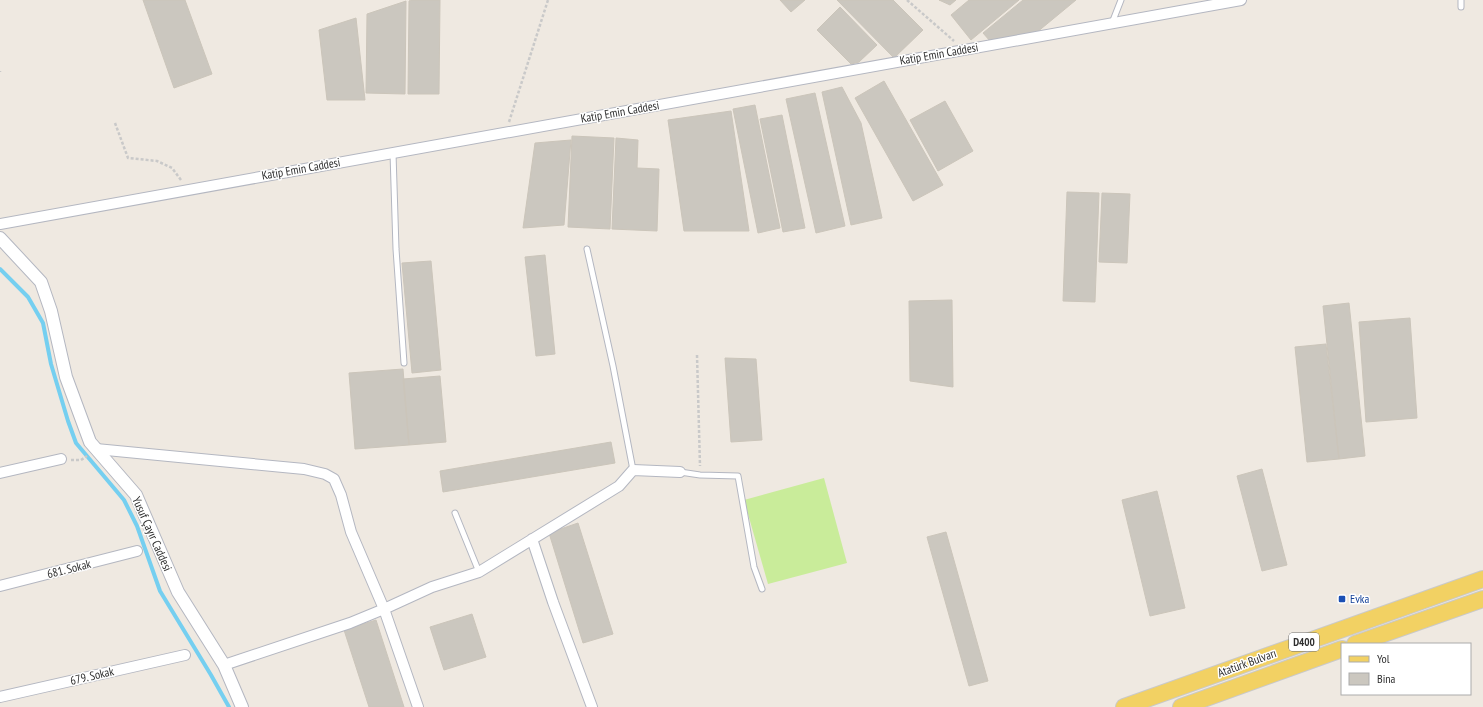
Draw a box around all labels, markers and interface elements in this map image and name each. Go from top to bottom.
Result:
street label: Katip Emin Caddesi [898,39,979,68]
street label: Katip Emin Caddesi [579,97,660,126]
street label: Katip Emin Caddesi [260,154,341,183]
street label: Yusuf Çayır Caddesi [129,494,176,573]
street label: 681. Sokak [45,556,93,581]
place label: Evka [1350,591,1369,606]
marker: Evka [1337,594,1347,604]
road number: D400 [1289,633,1319,651]
legend [1341,643,1471,695]
street label: Atatürk Bulvarı [1215,645,1278,680]
text: Yol [1377,651,1390,666]
street label: 679. Sokak [69,663,116,688]
text: Bina [1377,671,1396,686]

